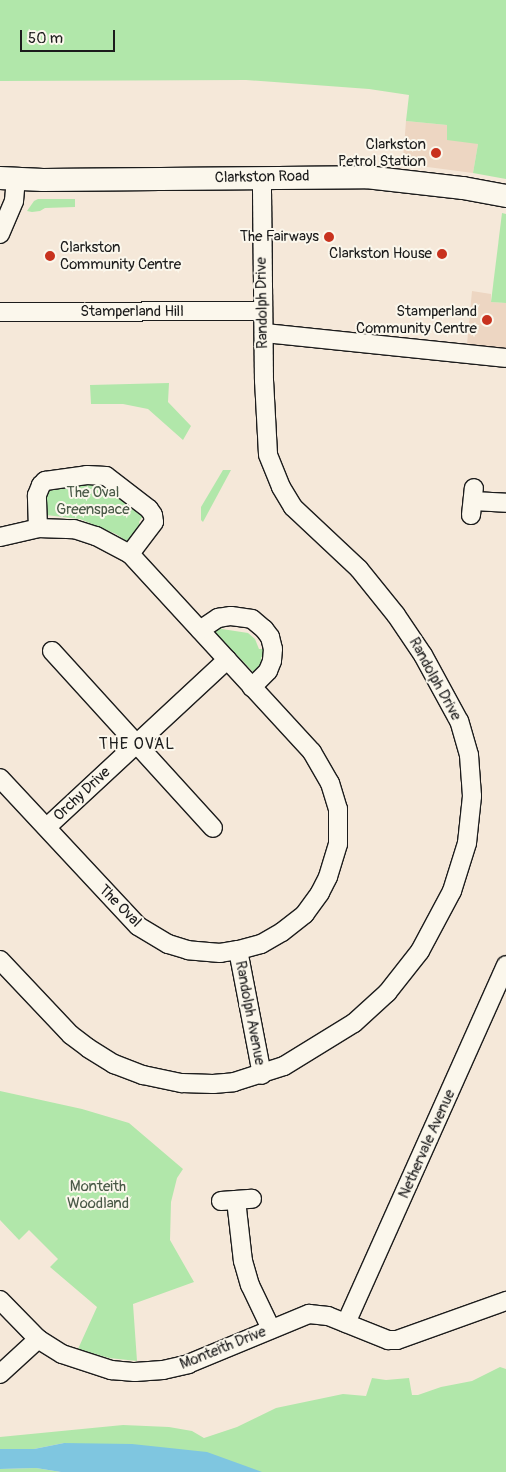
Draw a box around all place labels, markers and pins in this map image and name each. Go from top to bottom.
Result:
place label: Clarkston Petrol Station [338,135,426,170]
marker: Clarkston Petrol Station [430,147,442,159]
place label: The Fairways [240,228,319,246]
marker: The Fairways [323,231,335,243]
place label: Clarkston Community Centre [60,238,181,273]
place label: Clarkston House [329,245,432,263]
marker: Clarkston House [436,248,448,260]
marker: Clarkston Community Centre [44,250,56,262]
place label: Stamperland Community Centre [356,302,477,337]
marker: Stamperland Community Centre [481,314,493,326]

